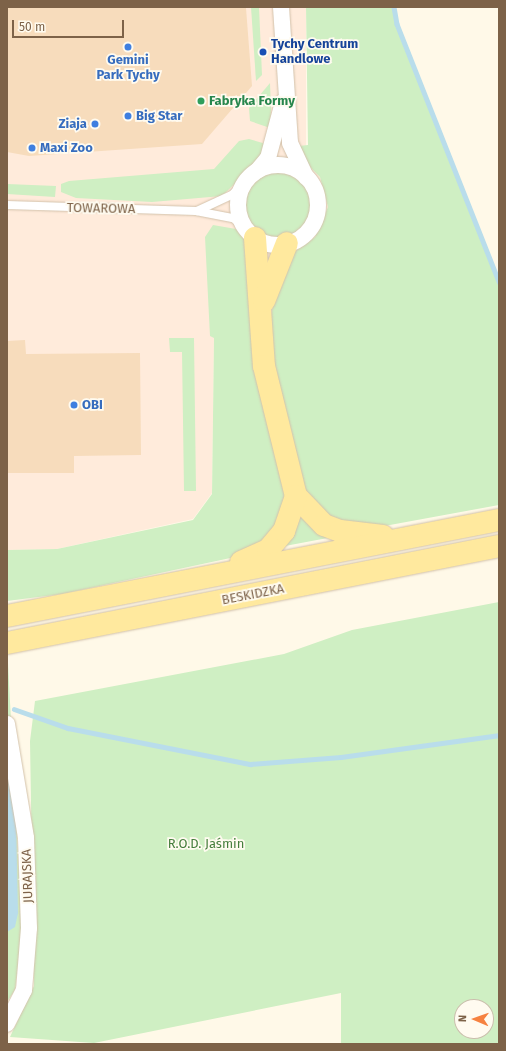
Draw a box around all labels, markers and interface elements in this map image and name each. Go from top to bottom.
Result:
scale bar [14,12,126,38]
text: 50 m [19,20,45,34]
place label: Tychy Centrum Handlowe [271,37,358,68]
marker: Gemini Park Tychy [123,42,133,52]
marker: Tychy Centrum Handlowe [258,47,268,57]
place label: Gemini Park Tychy [96,53,160,84]
place label: Fabryka Formy [209,93,295,109]
marker: Fabryka Formy [196,96,206,106]
place label: Big Star [136,108,183,124]
marker: Big Star [123,111,133,121]
place label: Ziaja [58,116,87,132]
marker: Ziaja [90,119,100,129]
place label: Maxi Zoo [40,140,93,156]
marker: Maxi Zoo [27,143,37,153]
street label: TOWAROWA [67,201,135,217]
place label: OBI [82,397,103,413]
marker: OBI [69,400,79,410]
street label: BESKIDZKA [220,581,286,609]
park label: R.O.D. Jaśmin [168,836,244,852]
street label: JURAJSKA [19,849,37,903]
north arrow [454,999,494,1039]
text: N [456,1015,469,1022]

